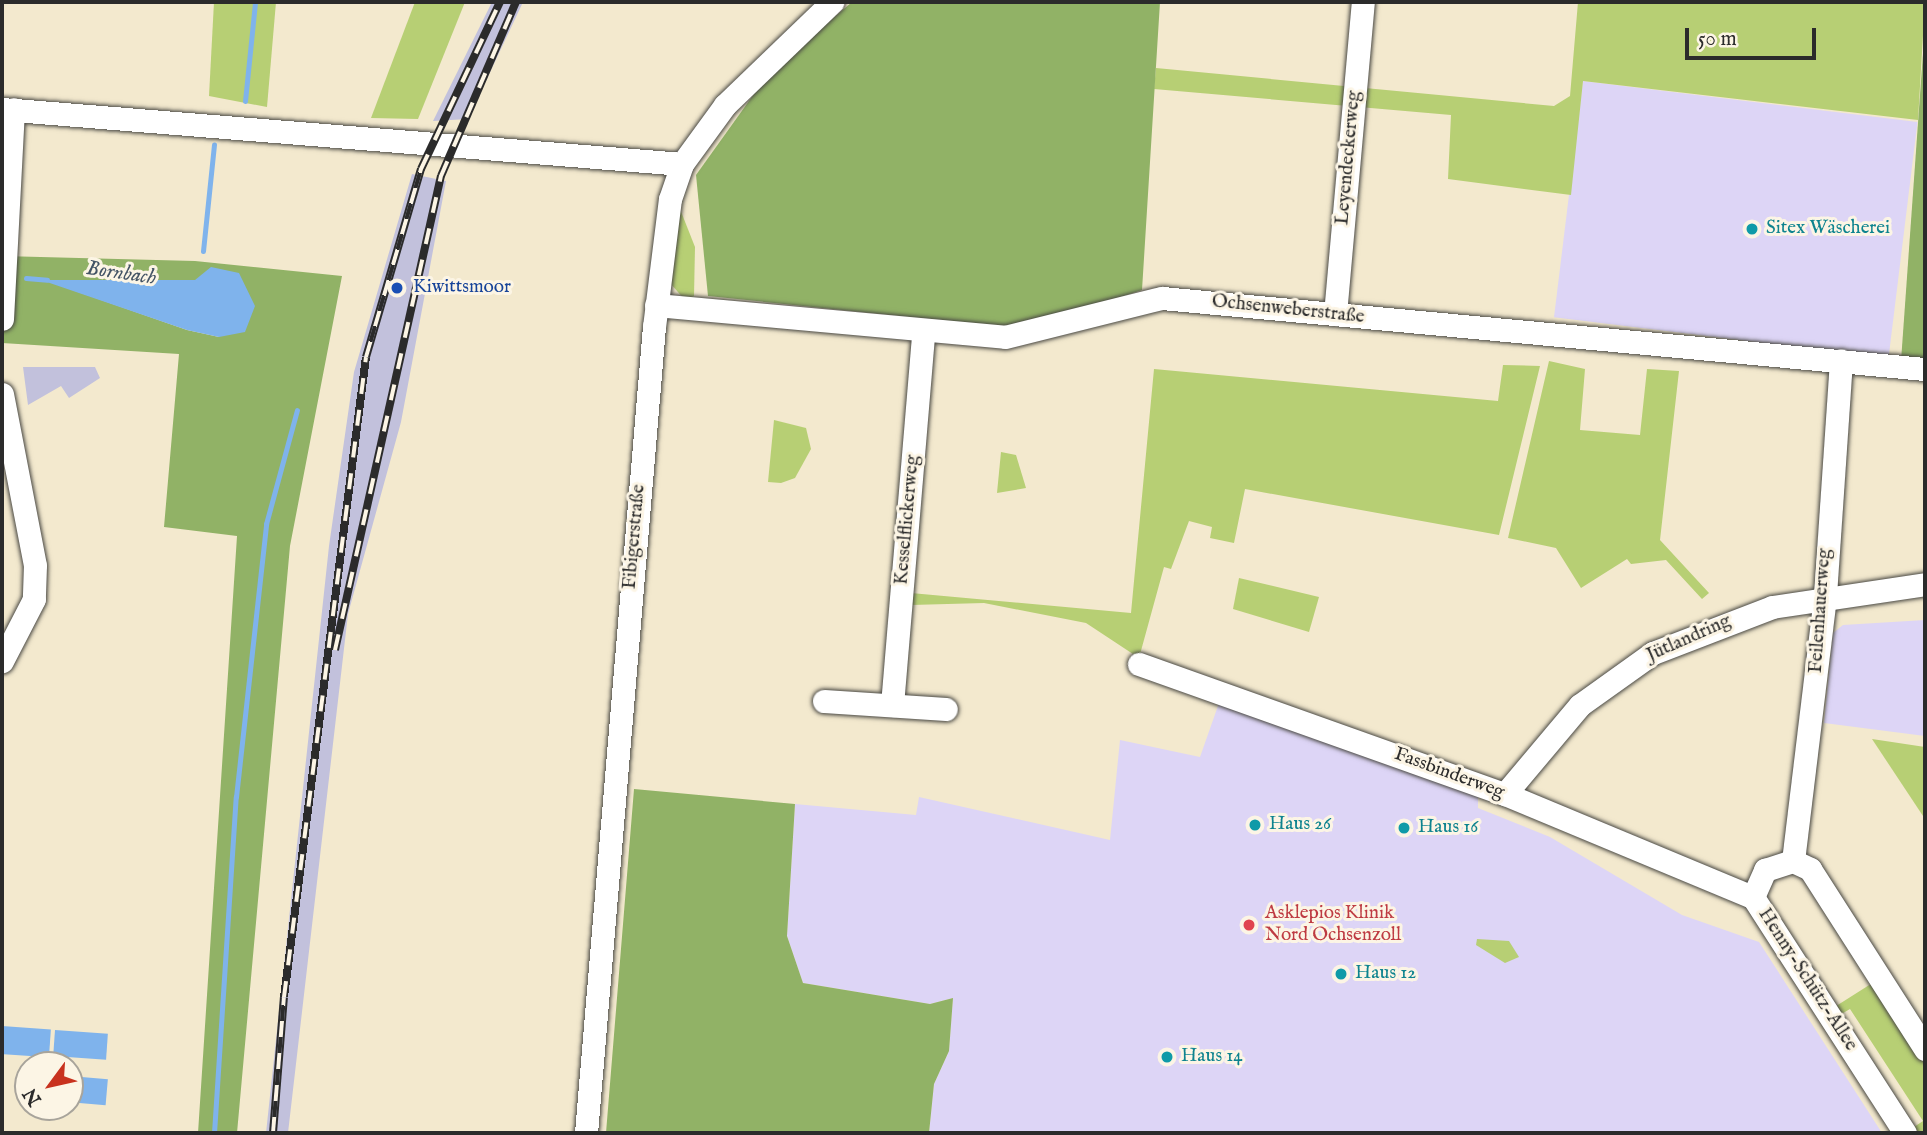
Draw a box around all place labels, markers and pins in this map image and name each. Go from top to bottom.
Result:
place label: Sitex Wäscherei [1766,218,1890,240]
marker: Sitex Wäscherei [1744,221,1760,237]
place label: Kiwittsmoor [413,277,511,299]
marker: Kiwittsmoor [387,278,407,298]
place label: Haus 26 [1269,814,1331,836]
marker: Haus 26 [1247,817,1263,833]
place label: Haus 16 [1418,817,1478,839]
marker: Haus 16 [1396,820,1412,836]
place label: Asklepios Klinik Nord Ochsenzoll [1265,903,1401,947]
marker: Asklepios Klinik Nord Ochsenzoll [1239,915,1259,935]
place label: Haus 12 [1355,963,1416,985]
marker: Haus 12 [1333,966,1349,982]
place label: Haus 14 [1181,1046,1243,1068]
marker: Haus 14 [1159,1049,1175,1065]

